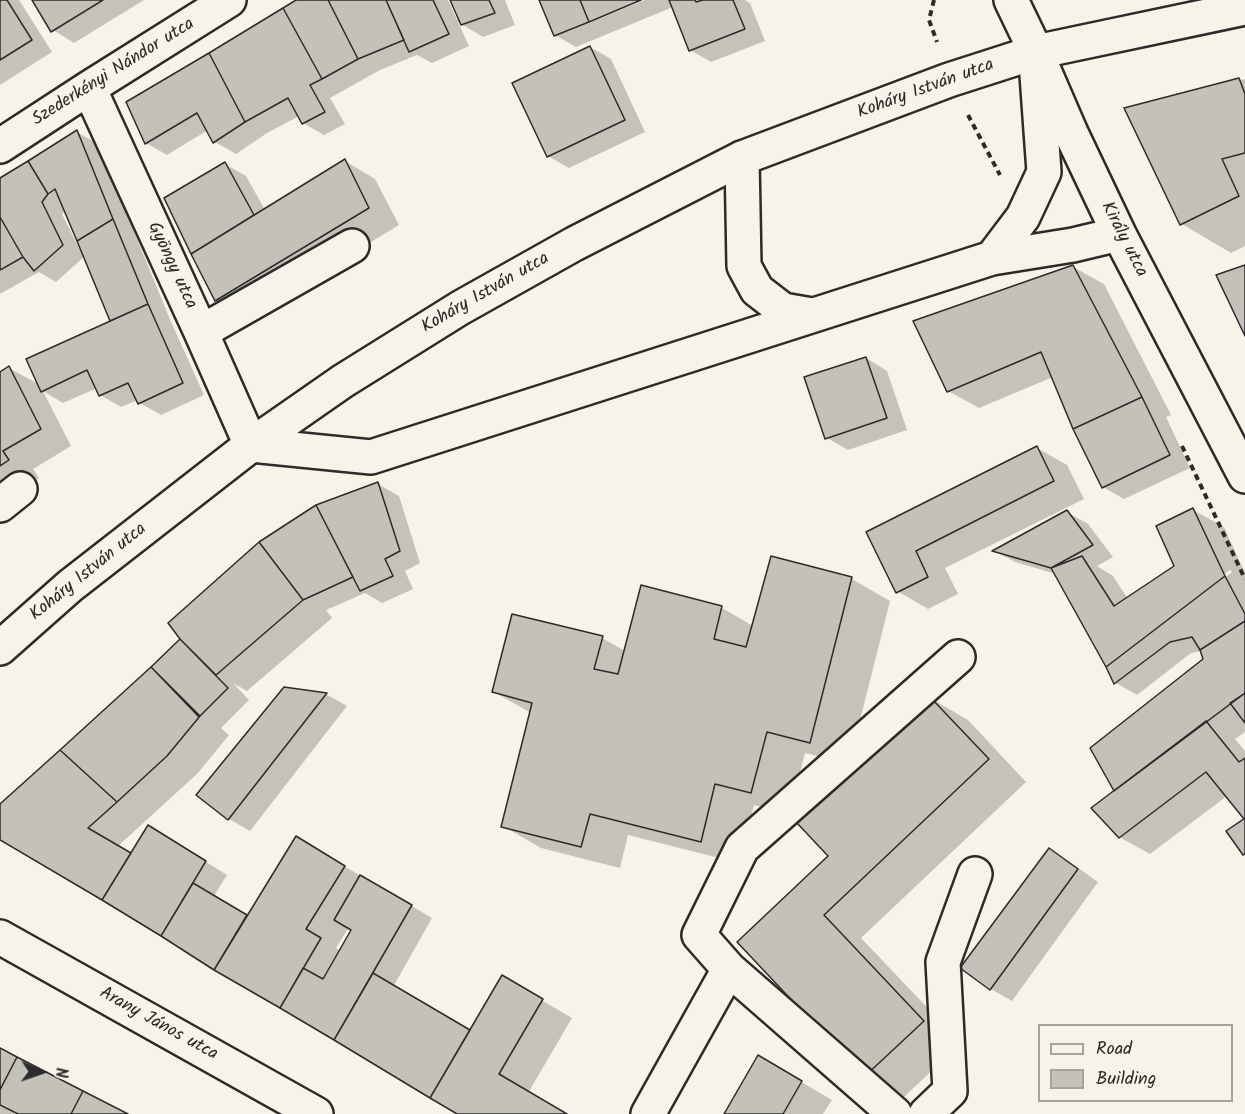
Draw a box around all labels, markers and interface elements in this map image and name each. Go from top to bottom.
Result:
street label: Szederkényi Nándor utca [29,14,199,132]
street label: Koháry István utca [855,55,997,125]
street label: Király utca [1095,199,1151,281]
street label: Gyöngy utca [141,219,201,313]
street label: Koháry István utca [418,249,554,339]
street label: Koháry István utca [26,519,152,627]
street label: Arany János utca [95,984,221,1066]
legend [1038,1024,1233,1102]
text: Road [1096,1035,1132,1064]
north arrow [12,1042,72,1102]
text: Building [1096,1065,1156,1094]
text: N [48,1067,73,1078]

